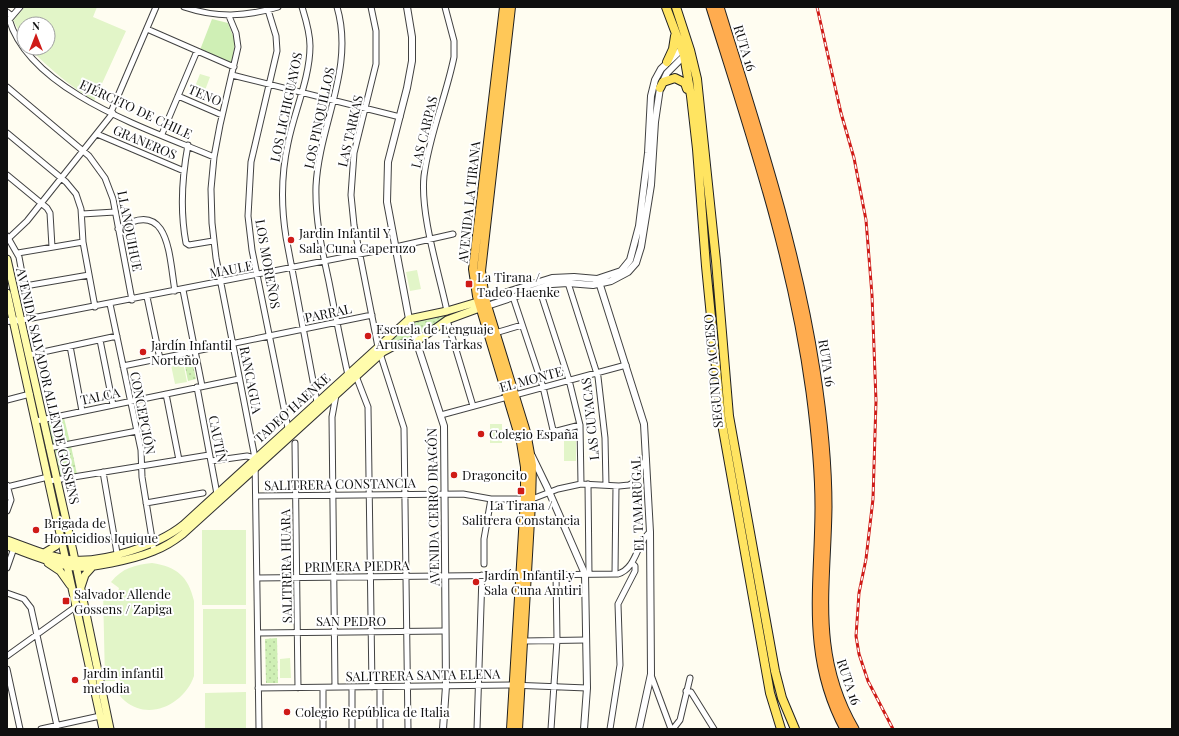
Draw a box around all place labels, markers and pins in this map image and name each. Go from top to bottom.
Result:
place label: Jardin Infantil Y Sala Cuna Caperuzo [298,224,416,256]
marker: Jardin Infantil Y Sala Cuna Caperuzo [286,235,296,245]
place label: La Tirana / Tadeo Haenke [477,268,560,300]
marker: La Tirana / Tadeo Haenke [464,279,474,289]
place label: Escuela de Lenguaje Arusiña las Tarkas [375,320,494,352]
marker: Escuela de Lenguaje Arusiña las Tarkas [363,331,373,341]
place label: Jardín Infantil Norteño [150,336,232,368]
marker: Jardín Infantil Norteño [138,347,148,357]
place label: Colegio España [489,425,579,442]
marker: Colegio España [476,429,486,439]
place label: Dragoncito [462,466,527,483]
marker: Dragoncito [449,470,459,480]
marker: La Tirana / Salitrera Constancia [516,486,526,496]
place label: La Tirana / Salitrera Constancia [462,496,581,528]
place label: Brigada de Homicidios Iquique [44,514,158,546]
marker: Brigada de Homicidios Iquique [31,525,41,535]
place label: Jardín Infantil y Sala Cuna Amtiri [483,566,582,598]
marker: Jardín Infantil y Sala Cuna Amtiri [471,577,481,587]
place label: Salvador Allende Gossens / Zapiga [74,585,173,617]
marker: Salvador Allende Gossens / Zapiga [61,596,71,606]
place label: Jardin infantil melodia [82,664,164,696]
marker: Jardin infantil melodia [70,675,80,685]
place label: Colegio República de Italia [295,703,450,720]
marker: Colegio República de Italia [282,707,292,717]

